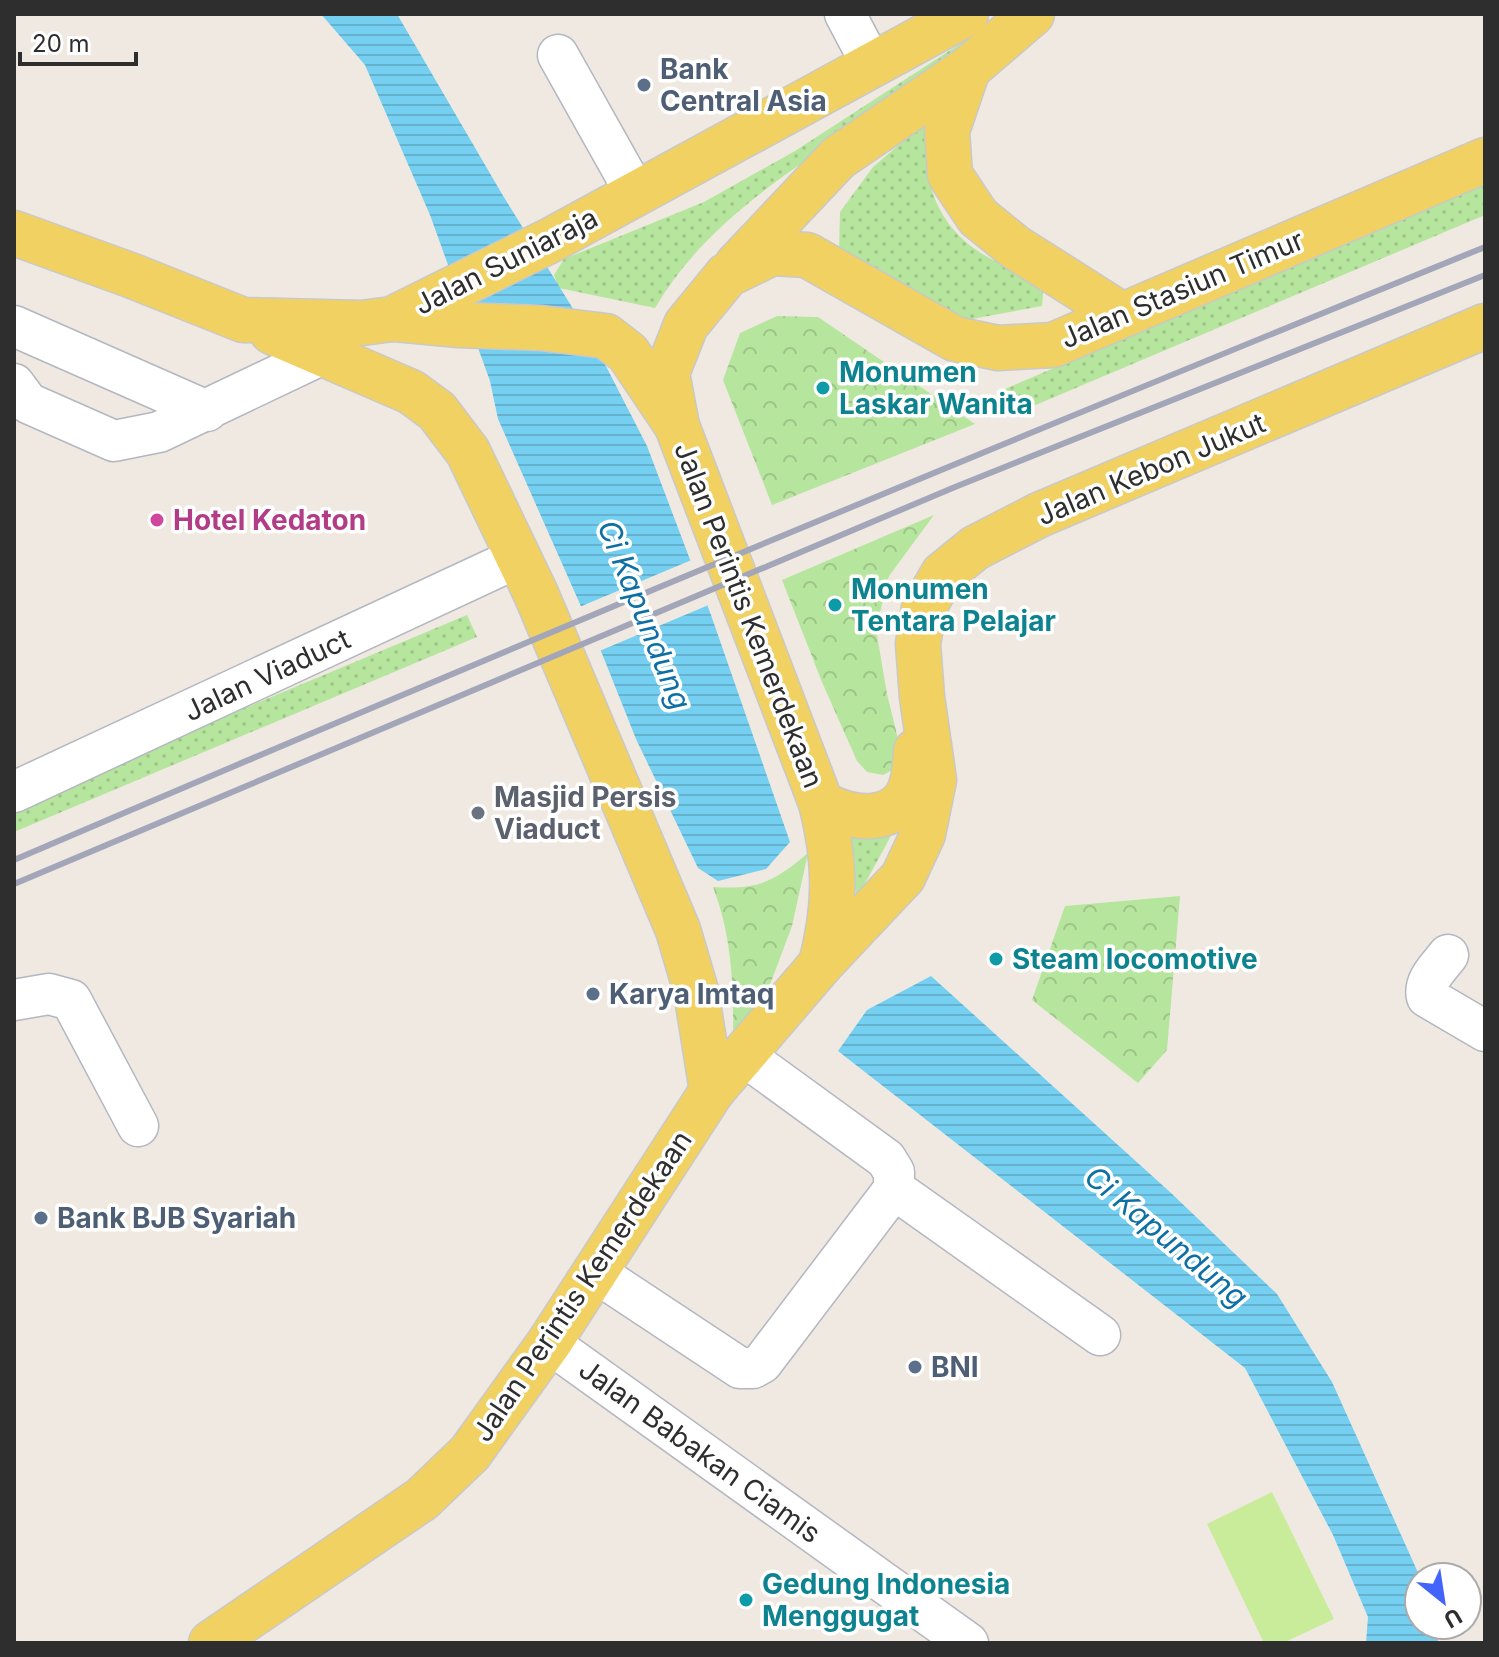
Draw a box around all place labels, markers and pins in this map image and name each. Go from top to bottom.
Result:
place label: Bank Central Asia [660,52,827,118]
marker: Bank Central Asia [635,76,653,94]
place label: Monumen Laskar Wanita [839,355,1033,421]
marker: Monumen Laskar Wanita [814,379,832,397]
place label: Hotel Kedaton [173,503,366,537]
marker: Hotel Kedaton [148,511,166,529]
place label: Monumen Tentara Pelajar [851,572,1056,638]
marker: Monumen Tentara Pelajar [826,596,844,614]
place label: Masjid Persis Viaduct [494,780,676,846]
marker: Masjid Persis Viaduct [469,804,487,822]
place label: Steam locomotive [1012,942,1258,976]
marker: Steam locomotive [987,950,1005,968]
place label: Karya Imtaq [609,977,774,1011]
marker: Karya Imtaq [584,985,602,1003]
place label: Bank BJB Syariah [57,1201,296,1235]
marker: Bank BJB Syariah [32,1209,50,1227]
place label: BNI [931,1350,979,1384]
marker: BNI [906,1358,924,1376]
place label: Gedung Indonesia Menggugat [762,1567,1010,1633]
marker: Gedung Indonesia Menggugat [737,1591,755,1609]

